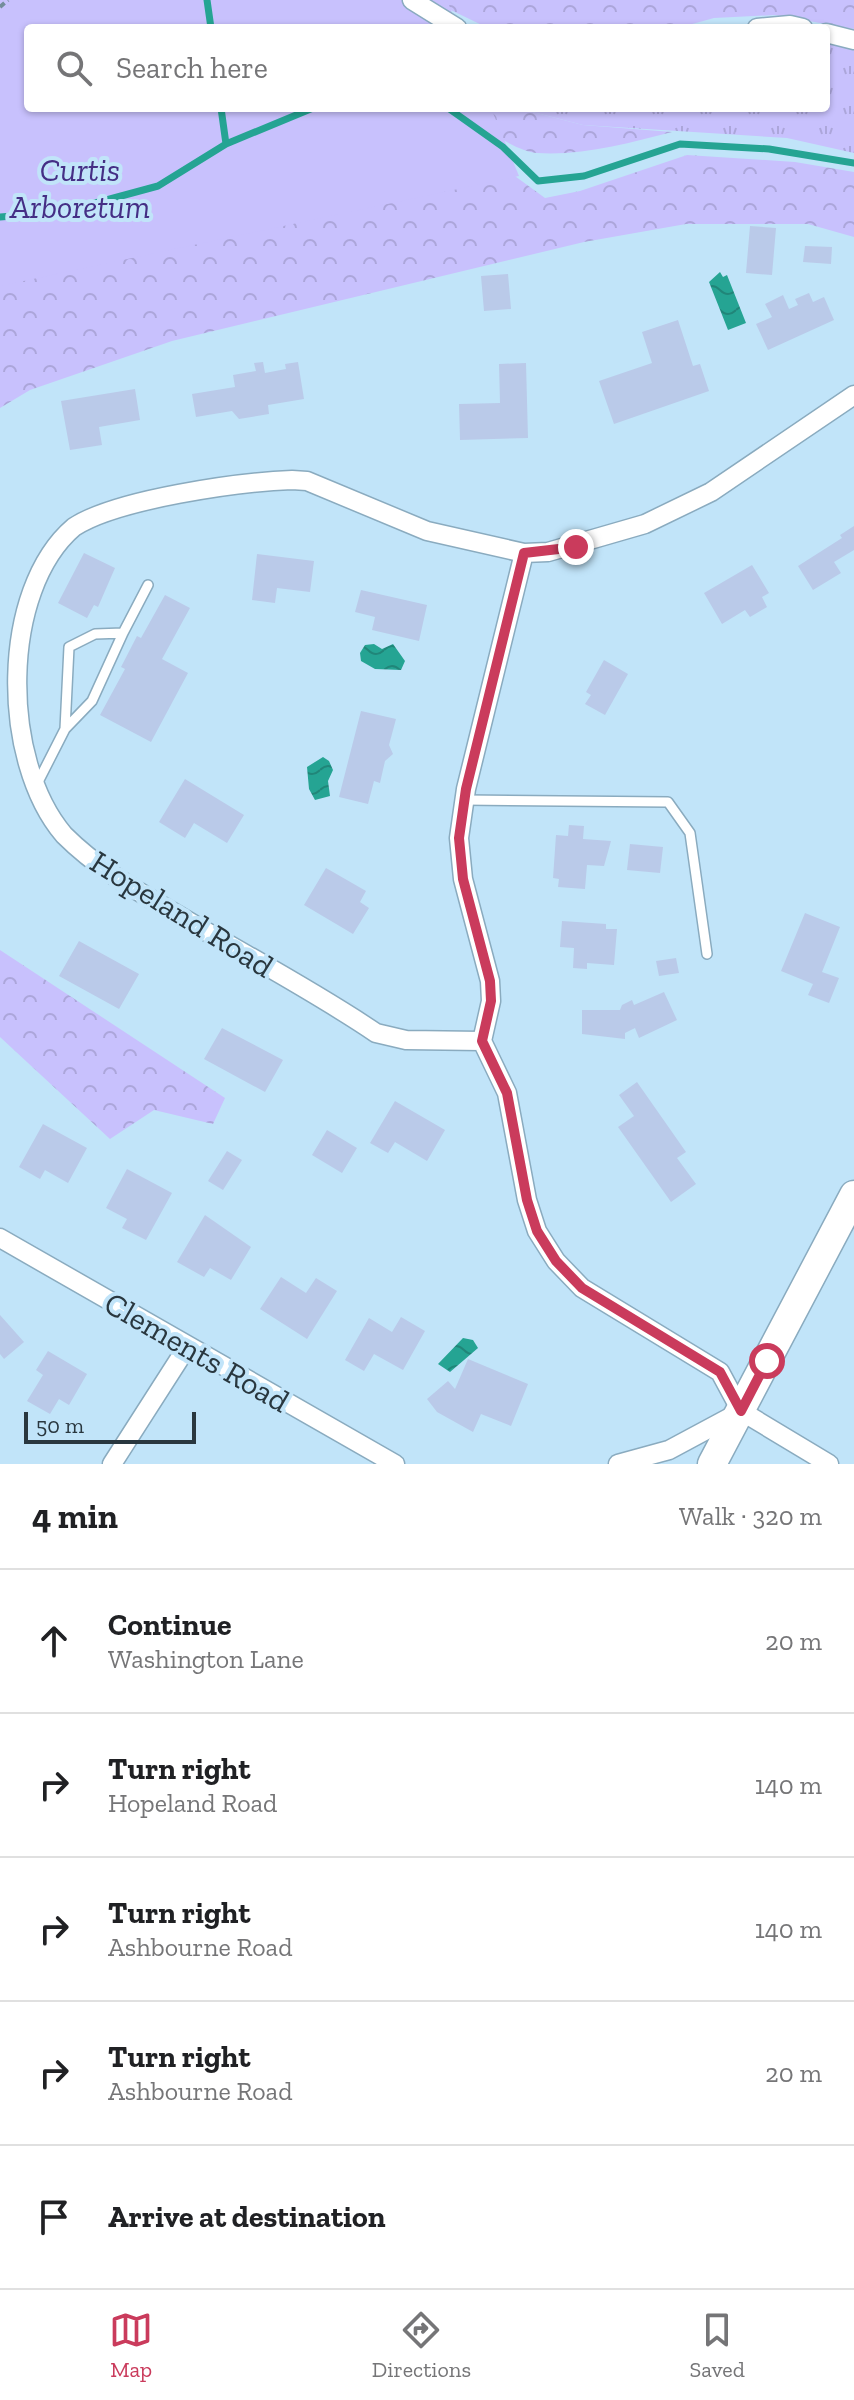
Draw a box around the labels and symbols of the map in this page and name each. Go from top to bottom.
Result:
park label: Curtis Arboretum [9,151,150,226]
route end [558,529,594,565]
street label: Hopeland Road [84,843,281,986]
street label: Clements Road [98,1284,297,1420]
route start [749,1343,785,1379]
scale bar [24,1408,196,1444]

